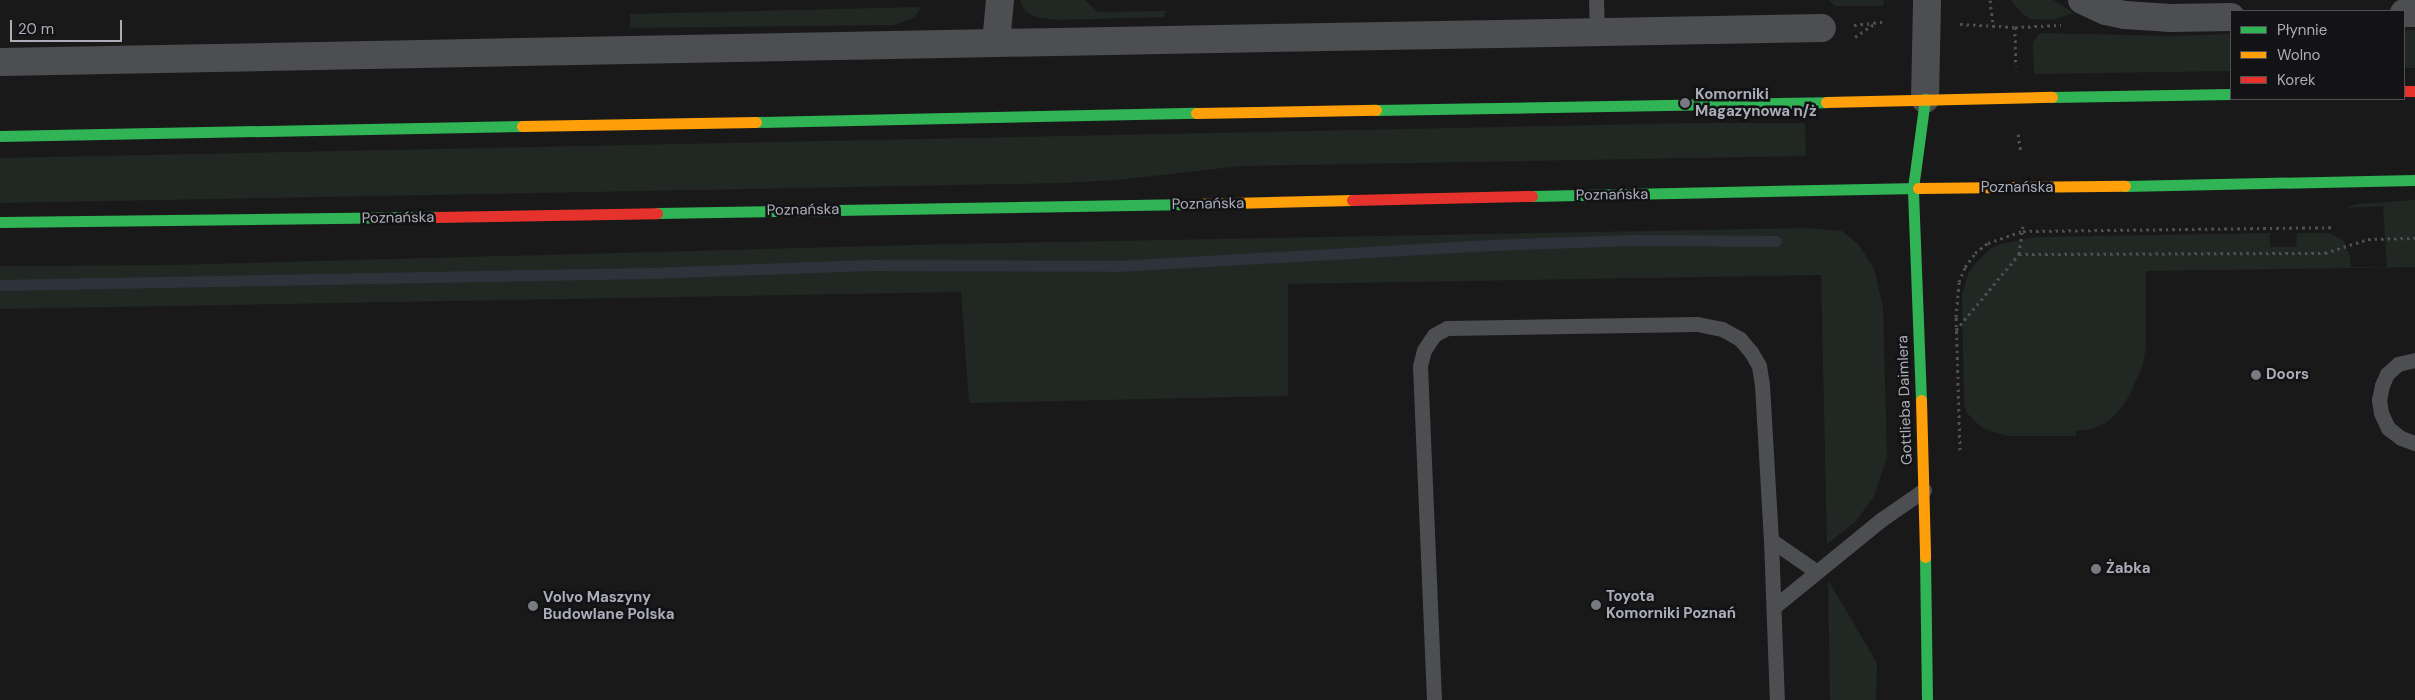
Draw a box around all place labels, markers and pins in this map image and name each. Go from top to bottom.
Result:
place label: Komorniki Magazynowa n/ż [1695,85,1817,120]
marker: Komorniki Magazynowa n/ż [1679,97,1691,109]
place label: Doors [2266,366,2309,384]
marker: Doors [2250,369,2262,381]
place label: Żabka [2106,560,2150,578]
marker: Żabka [2090,563,2102,575]
place label: Toyota Komorniki Poznań [1606,587,1736,622]
place label: Volvo Maszyny Budowlane Polska [543,588,675,623]
marker: Toyota Komorniki Poznań [1590,599,1602,611]
marker: Volvo Maszyny Budowlane Polska [527,600,539,612]

